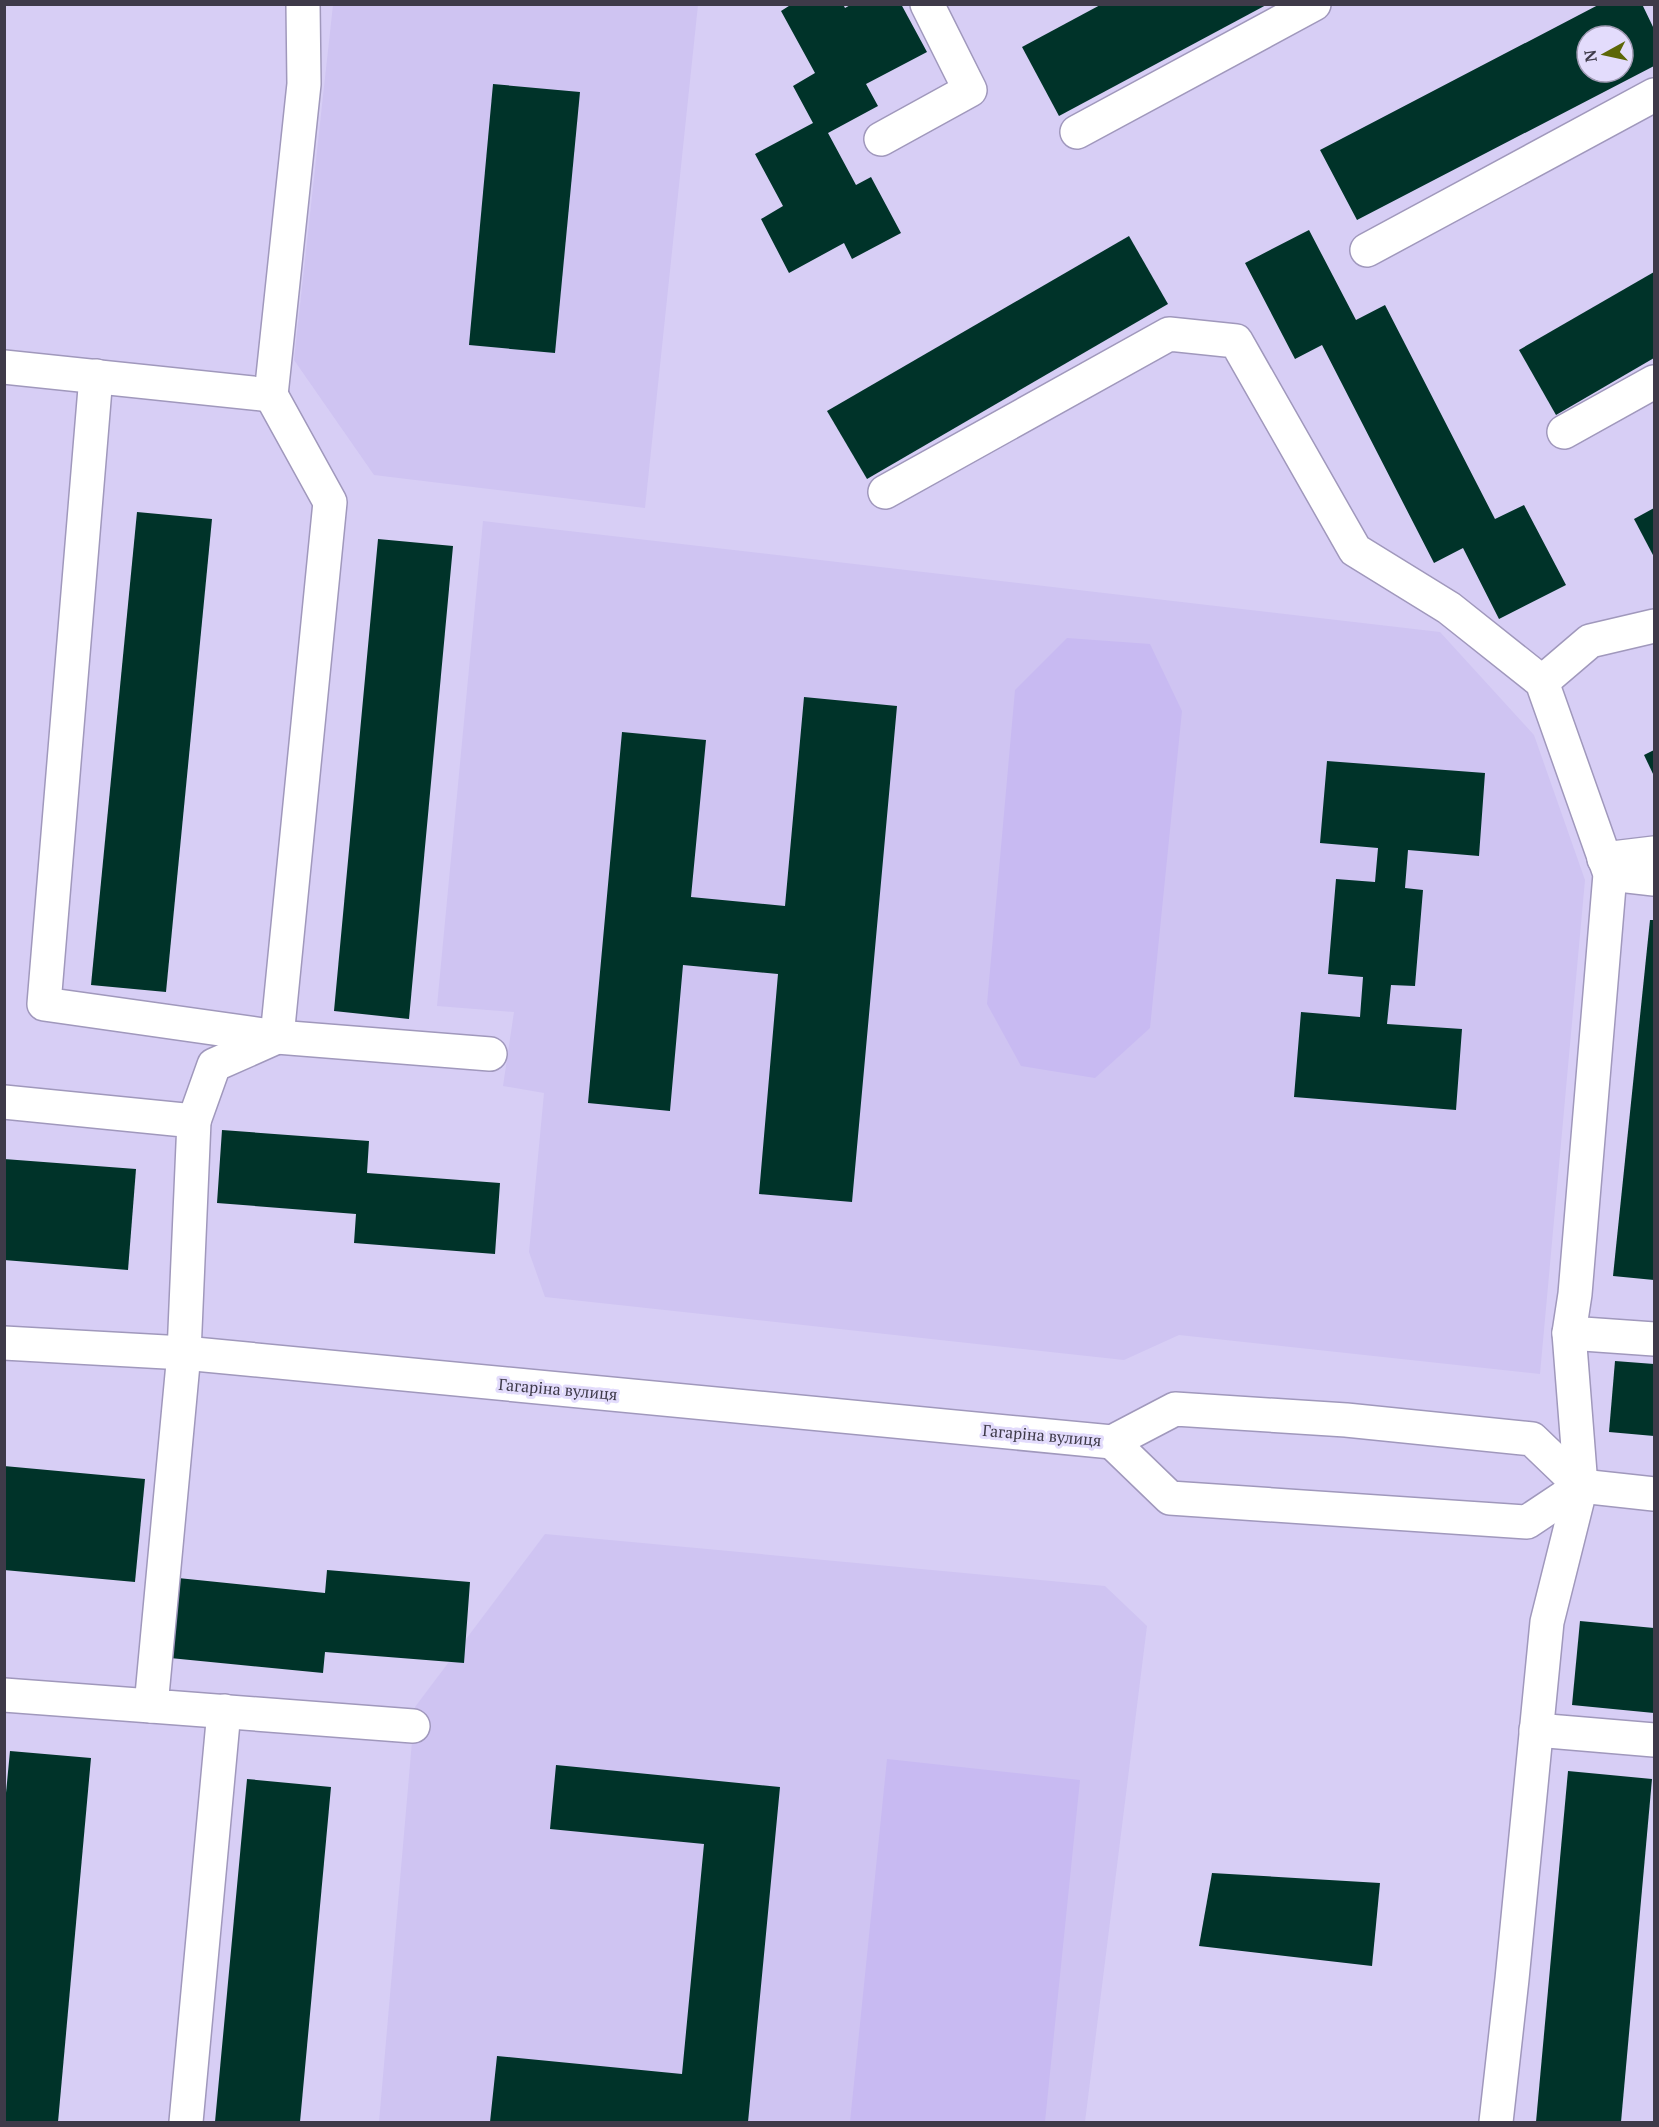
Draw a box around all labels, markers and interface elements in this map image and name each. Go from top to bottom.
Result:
north arrow [1575,24,1635,84]
text: N [1578,49,1602,64]
street label: Гагаріна вулиця [498,1373,618,1405]
street label: Гагаріна вулиця [982,1419,1102,1451]

